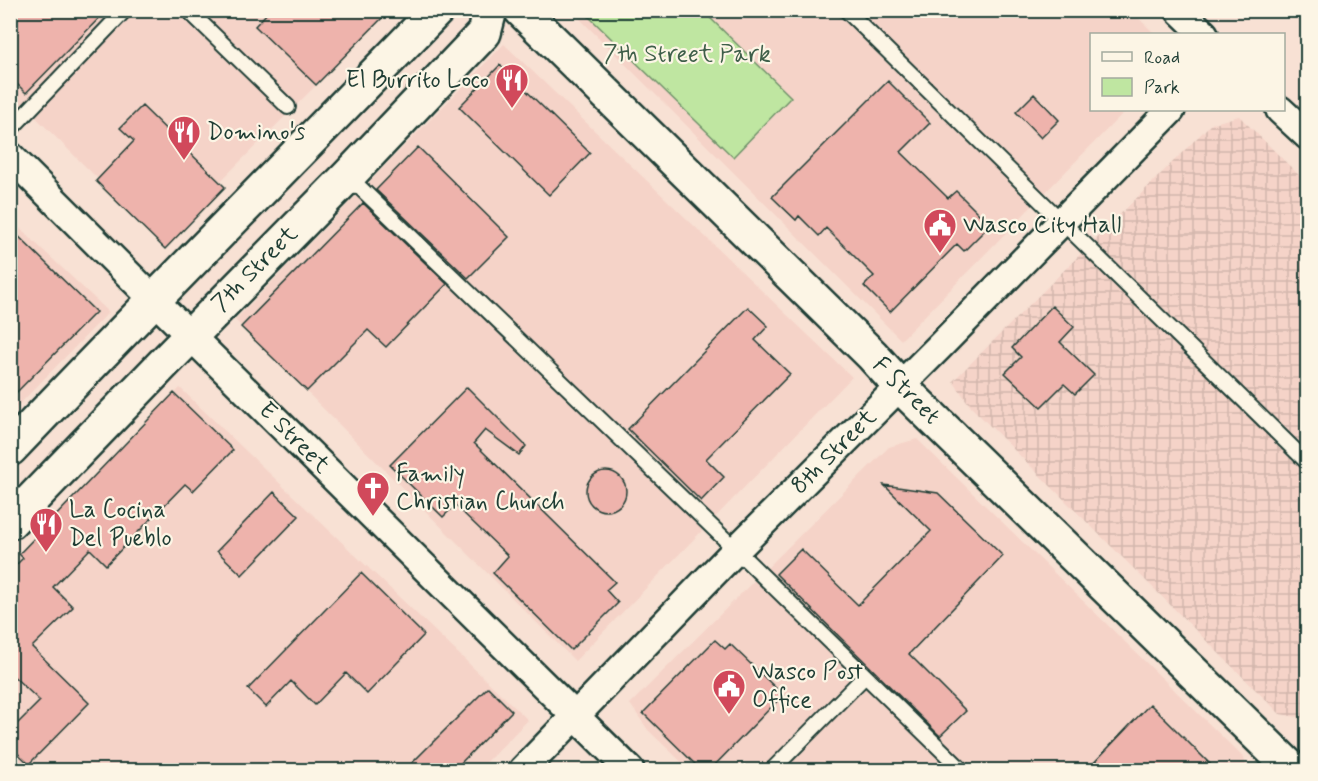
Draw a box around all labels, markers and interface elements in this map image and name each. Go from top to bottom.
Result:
legend [1090,33,1285,111]
park label: 7th Street Park [603,39,771,70]
text: Road [1144,46,1180,70]
restaurant icon: El Burrito Loco [494,62,530,109]
place label: El Burrito Loco [346,65,489,96]
text: Park [1144,76,1180,100]
restaurant icon: Domino's [166,114,202,161]
place label: Domino's [207,117,306,148]
public building icon: Wasco City Hall [922,207,958,254]
place label: Wasco City Hall [963,210,1121,241]
street label: 7th Street [205,219,305,319]
street label: F Street [865,350,947,432]
street label: E Street [251,395,337,481]
street label: 8th Street [785,403,883,501]
place label: Family Christian Church [396,459,565,518]
church icon: Family Christian Church [355,470,391,517]
place label: La Cocina Del Pueblo [69,495,172,554]
restaurant icon: La Cocina Del Pueblo [28,506,64,553]
place label: Wasco Post Office [752,657,863,716]
public building icon: Wasco Post Office [711,668,747,715]

